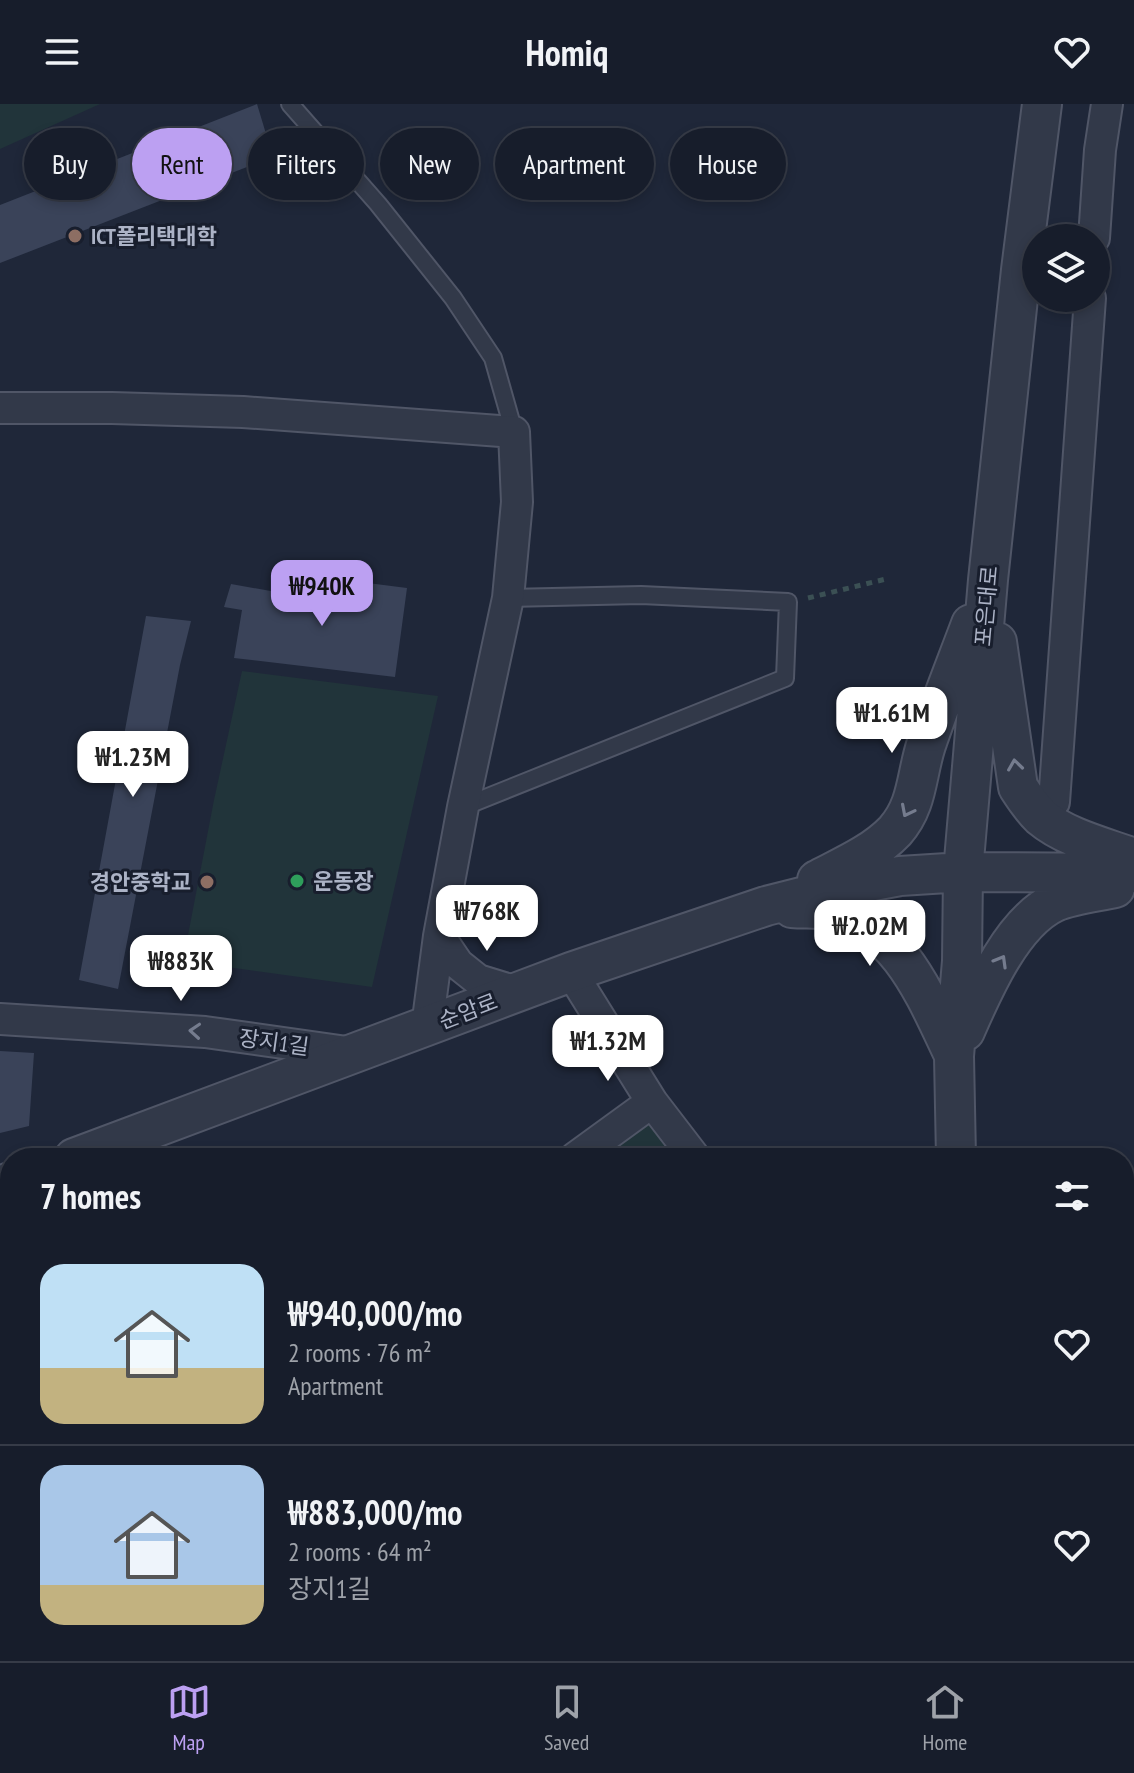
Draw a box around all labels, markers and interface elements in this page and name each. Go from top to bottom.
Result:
text: Homiq [525,29,609,76]
icon: menu [40,30,84,74]
icon: heart [1050,30,1094,74]
chip: Buy [24,128,116,200]
chip: Rent [132,128,232,200]
chip: Filters [248,128,364,200]
chip: New [380,128,479,200]
chip: Apartment [495,128,654,200]
chip: House [670,128,786,200]
place label: ICT폴리택대학 [91,222,217,250]
map controls [1022,224,1110,312]
button: layers [1022,224,1110,312]
marker: ICT폴리택대학 [66,227,84,245]
pin: ₩940K [266,560,378,628]
street label: 포은대로 [969,564,1003,648]
text: ₩940K [289,569,355,602]
pin: ₩1.61M [827,687,957,755]
text: ₩1.61M [854,696,930,729]
pin: ₩1.23M [68,731,198,799]
text: ₩1.23M [95,740,171,773]
one-way arrow [1007,758,1024,772]
one-way arrow [901,803,916,818]
place label: 운동장 [313,867,374,895]
place label: 경안중학교 [90,868,191,896]
marker: 운동장 [288,872,306,890]
marker: 경안중학교 [198,873,216,891]
pin: ₩768K [431,885,543,953]
text: ₩768K [454,894,520,927]
pin: ₩2.02M [805,900,935,968]
text: ₩2.02M [832,909,908,942]
pin: ₩883K [125,935,237,1003]
text: ₩883K [148,944,214,977]
one-way arrow [991,955,1007,970]
street label: 순암로 [435,987,501,1035]
pin: ₩1.32M [543,1015,673,1083]
one-way arrow [188,1023,201,1040]
street label: 장지1길 [237,1023,311,1061]
text: ₩1.32M [570,1024,646,1057]
text: 7 homes [40,1174,141,1218]
icon: filters [1050,1174,1094,1218]
text: ₩940,000/mo [288,1291,462,1335]
icon: home [104,1296,200,1392]
icon: heart [1050,1322,1094,1366]
text: 2 rooms · 76 m² [288,1336,432,1369]
text: Apartment [288,1369,383,1402]
text: ₩883,000/mo [288,1490,462,1534]
icon: home [104,1497,200,1593]
icon: heart [1050,1523,1094,1567]
text: 2 rooms · 64 m² [288,1535,432,1568]
text: 장지1길 [288,1572,371,1605]
tab: Map [167,1680,211,1756]
tab: Saved [544,1680,589,1756]
tab: Home [923,1680,967,1756]

